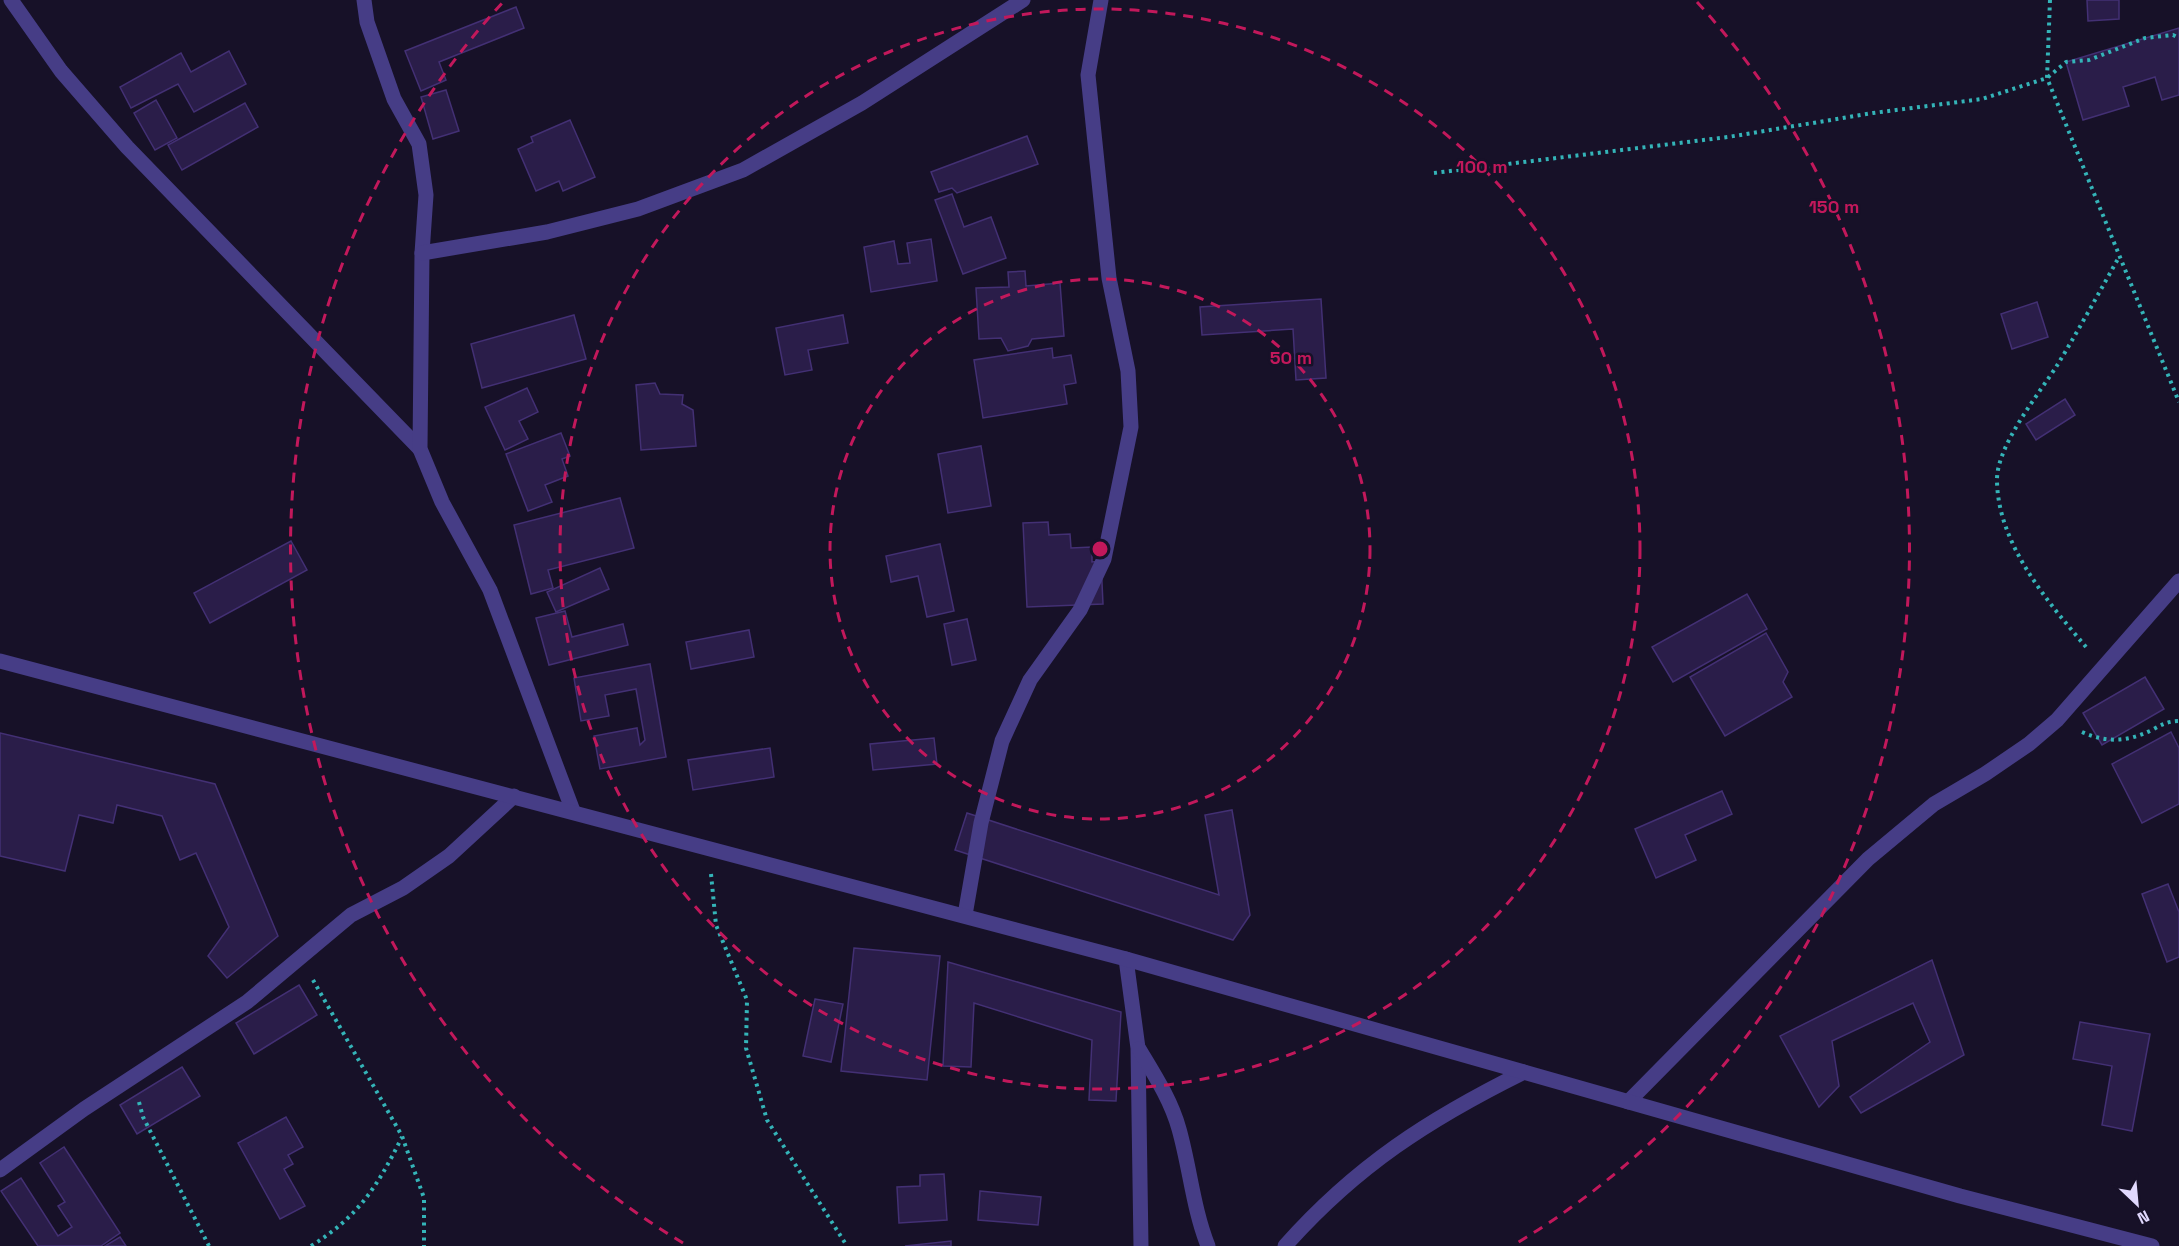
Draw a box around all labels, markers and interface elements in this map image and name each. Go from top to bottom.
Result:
text: 100 m [1456,155,1508,178]
text: 150 m [1809,195,1859,218]
text: 50 m [1270,346,1312,369]
centre of rings [1090,539,1110,559]
north arrow [2107,1174,2167,1234]
text: N [2134,1205,2153,1229]

